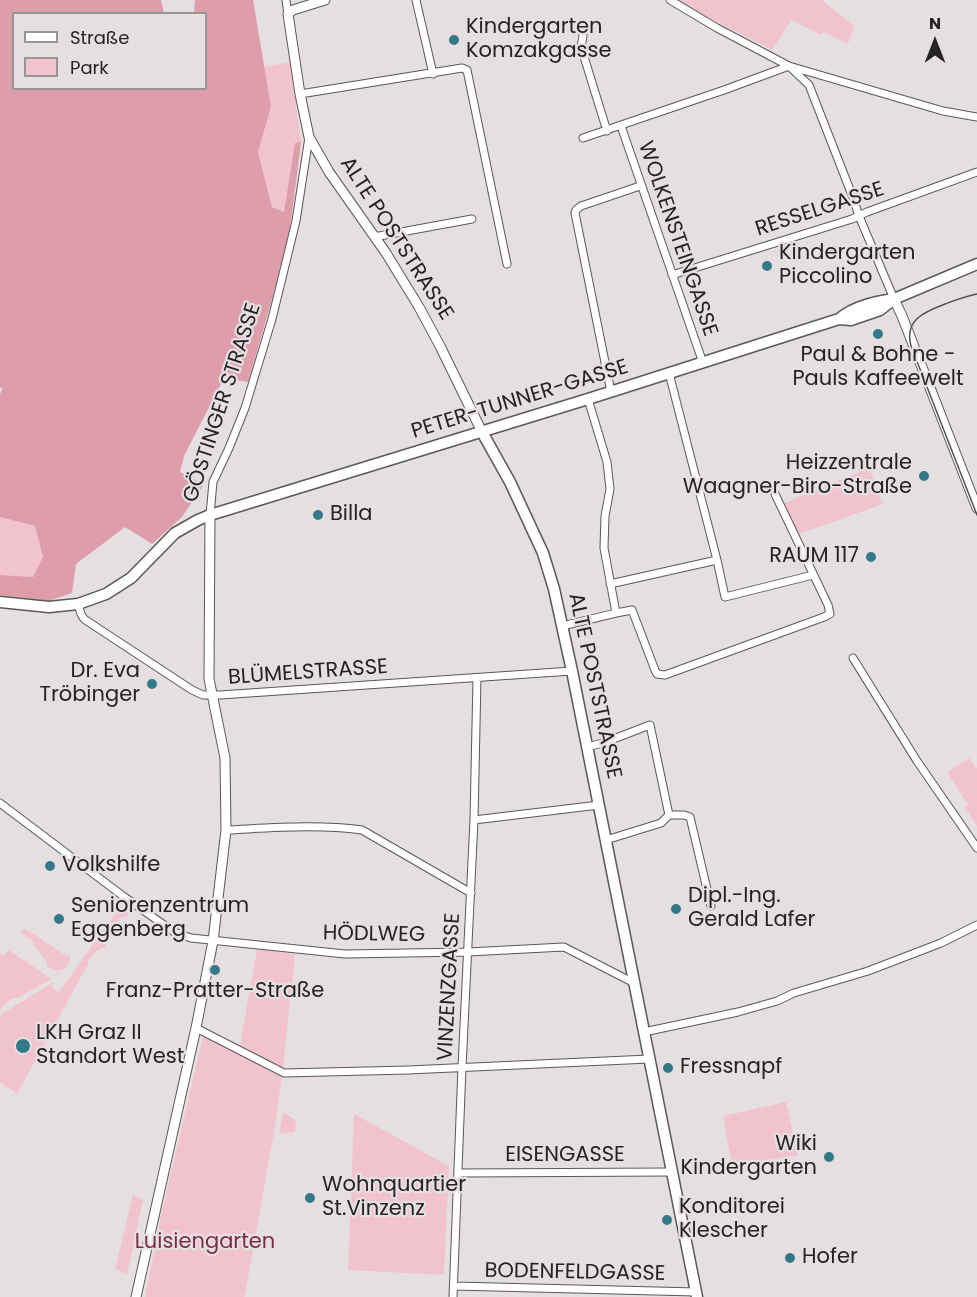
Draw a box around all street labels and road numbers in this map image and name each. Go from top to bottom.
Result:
street label: WOLKENSTEINGASSE [632,138,722,340]
street label: ALTE POSTSTRASSE [334,153,458,325]
street label: RESSELGASSE [752,177,888,243]
street label: GÖSTINGER STRASSE [179,300,267,506]
street label: PETER-TUNNER-GASSE [408,355,632,445]
street label: ALTE POSTSTRASSE [562,591,626,781]
street label: BLÜMELSTRASSE [227,655,389,691]
street label: VINZENZGASSE [434,912,466,1062]
street label: HÖDLWEG [323,922,425,948]
street label: EISENGASSE [505,1143,625,1169]
street label: BODENFELDGASSE [484,1259,666,1287]

